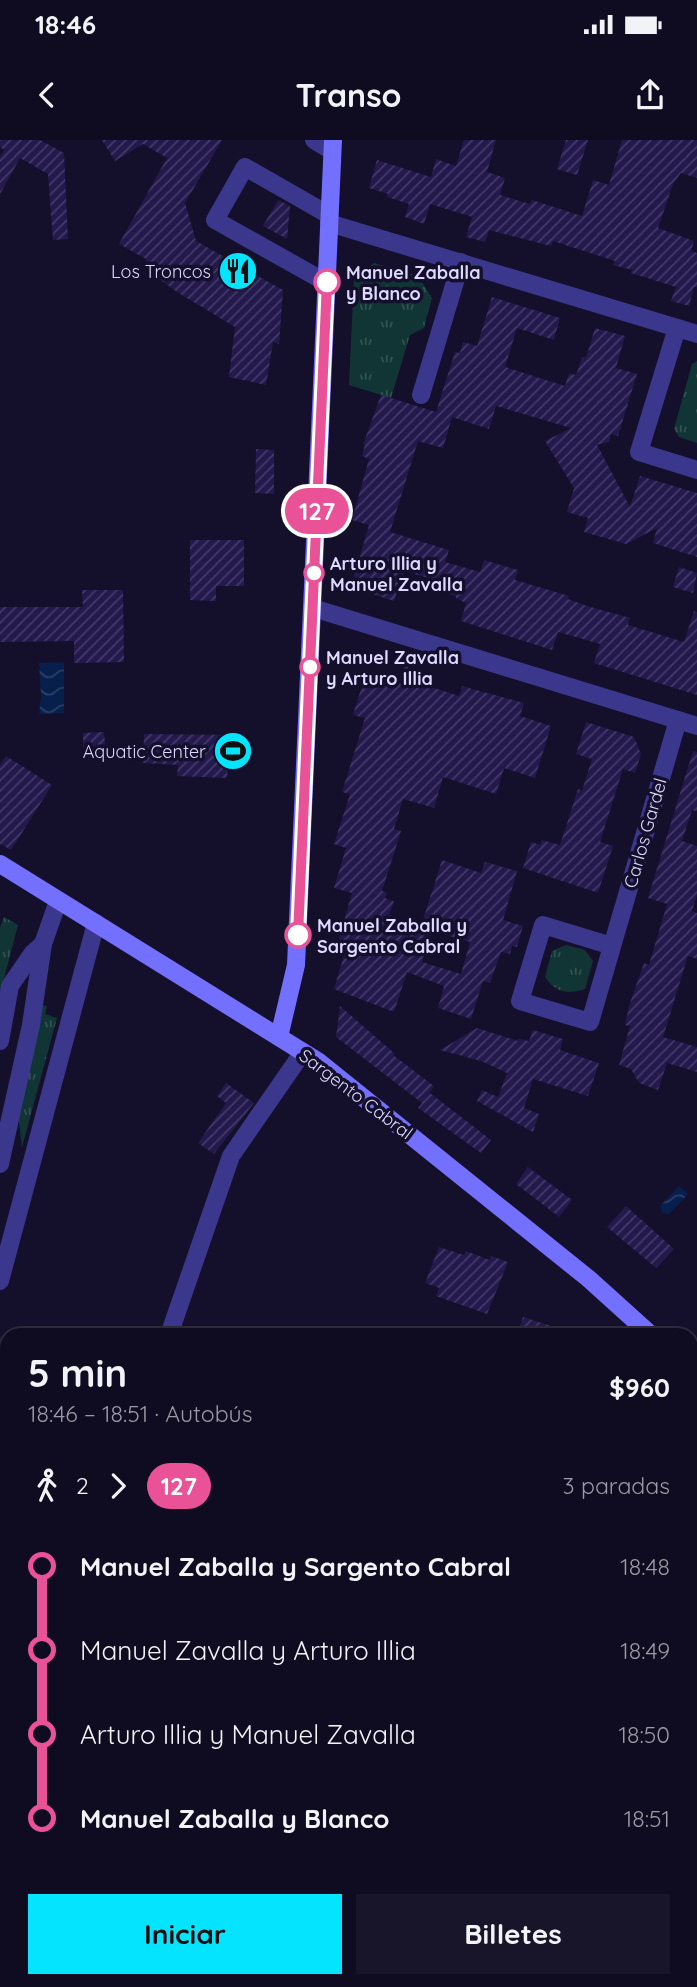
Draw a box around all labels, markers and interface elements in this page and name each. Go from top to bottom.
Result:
text: 18:46 [35,8,96,41]
text: Transo [295,75,402,115]
icon: back [28,76,66,114]
icon: share [631,76,669,114]
restaurant icon: Los Troncos [217,250,259,292]
place label: Los Troncos [111,260,211,283]
place label: Manuel Zaballa y Blanco [346,261,480,305]
marker: Manuel Zaballa y Blanco [314,269,340,295]
line badge: 127 [277,488,357,534]
text: 127 [299,496,335,526]
place label: Arturo Illia y Manuel Zavalla [330,552,463,596]
marker: Arturo Illia y Manuel Zavalla [304,563,324,583]
place label: Manuel Zavalla y Arturo Illia [326,646,459,690]
marker: Manuel Zavalla y Arturo Illia [300,657,320,677]
sports icon: Aquatic Center [212,730,254,772]
place label: Aquatic Center [83,740,206,763]
street label: Carlos Gardel [618,775,672,891]
place label: Manuel Zaballa y Sargento Cabral [317,914,467,958]
marker: Manuel Zaballa y Sargento Cabral [285,922,311,948]
street label: Sargento Cabral [295,1044,417,1144]
text: 5 min [28,1349,127,1397]
text: $960 [609,1371,670,1404]
text: 18:46 – 18:51 · Autobús [28,1399,252,1428]
icon: walk [28,1467,66,1505]
icon: forward [99,1467,137,1505]
text: 2 [76,1471,89,1500]
text: 127 [161,1471,197,1501]
text: 3 paradas [563,1471,670,1500]
text: Manuel Zaballa y Sargento Cabral [80,1550,511,1583]
text: 18:48 [620,1552,670,1581]
text: Manuel Zavalla y Arturo Illia [80,1634,416,1667]
text: 18:49 [620,1636,670,1665]
text: Arturo Illia y Manuel Zavalla [80,1718,416,1751]
text: 18:50 [619,1720,670,1749]
text: Manuel Zaballa y Blanco [80,1802,390,1835]
text: 18:51 [624,1804,670,1833]
button: Iniciar [28,1894,342,1974]
button: Billetes [356,1894,670,1974]

